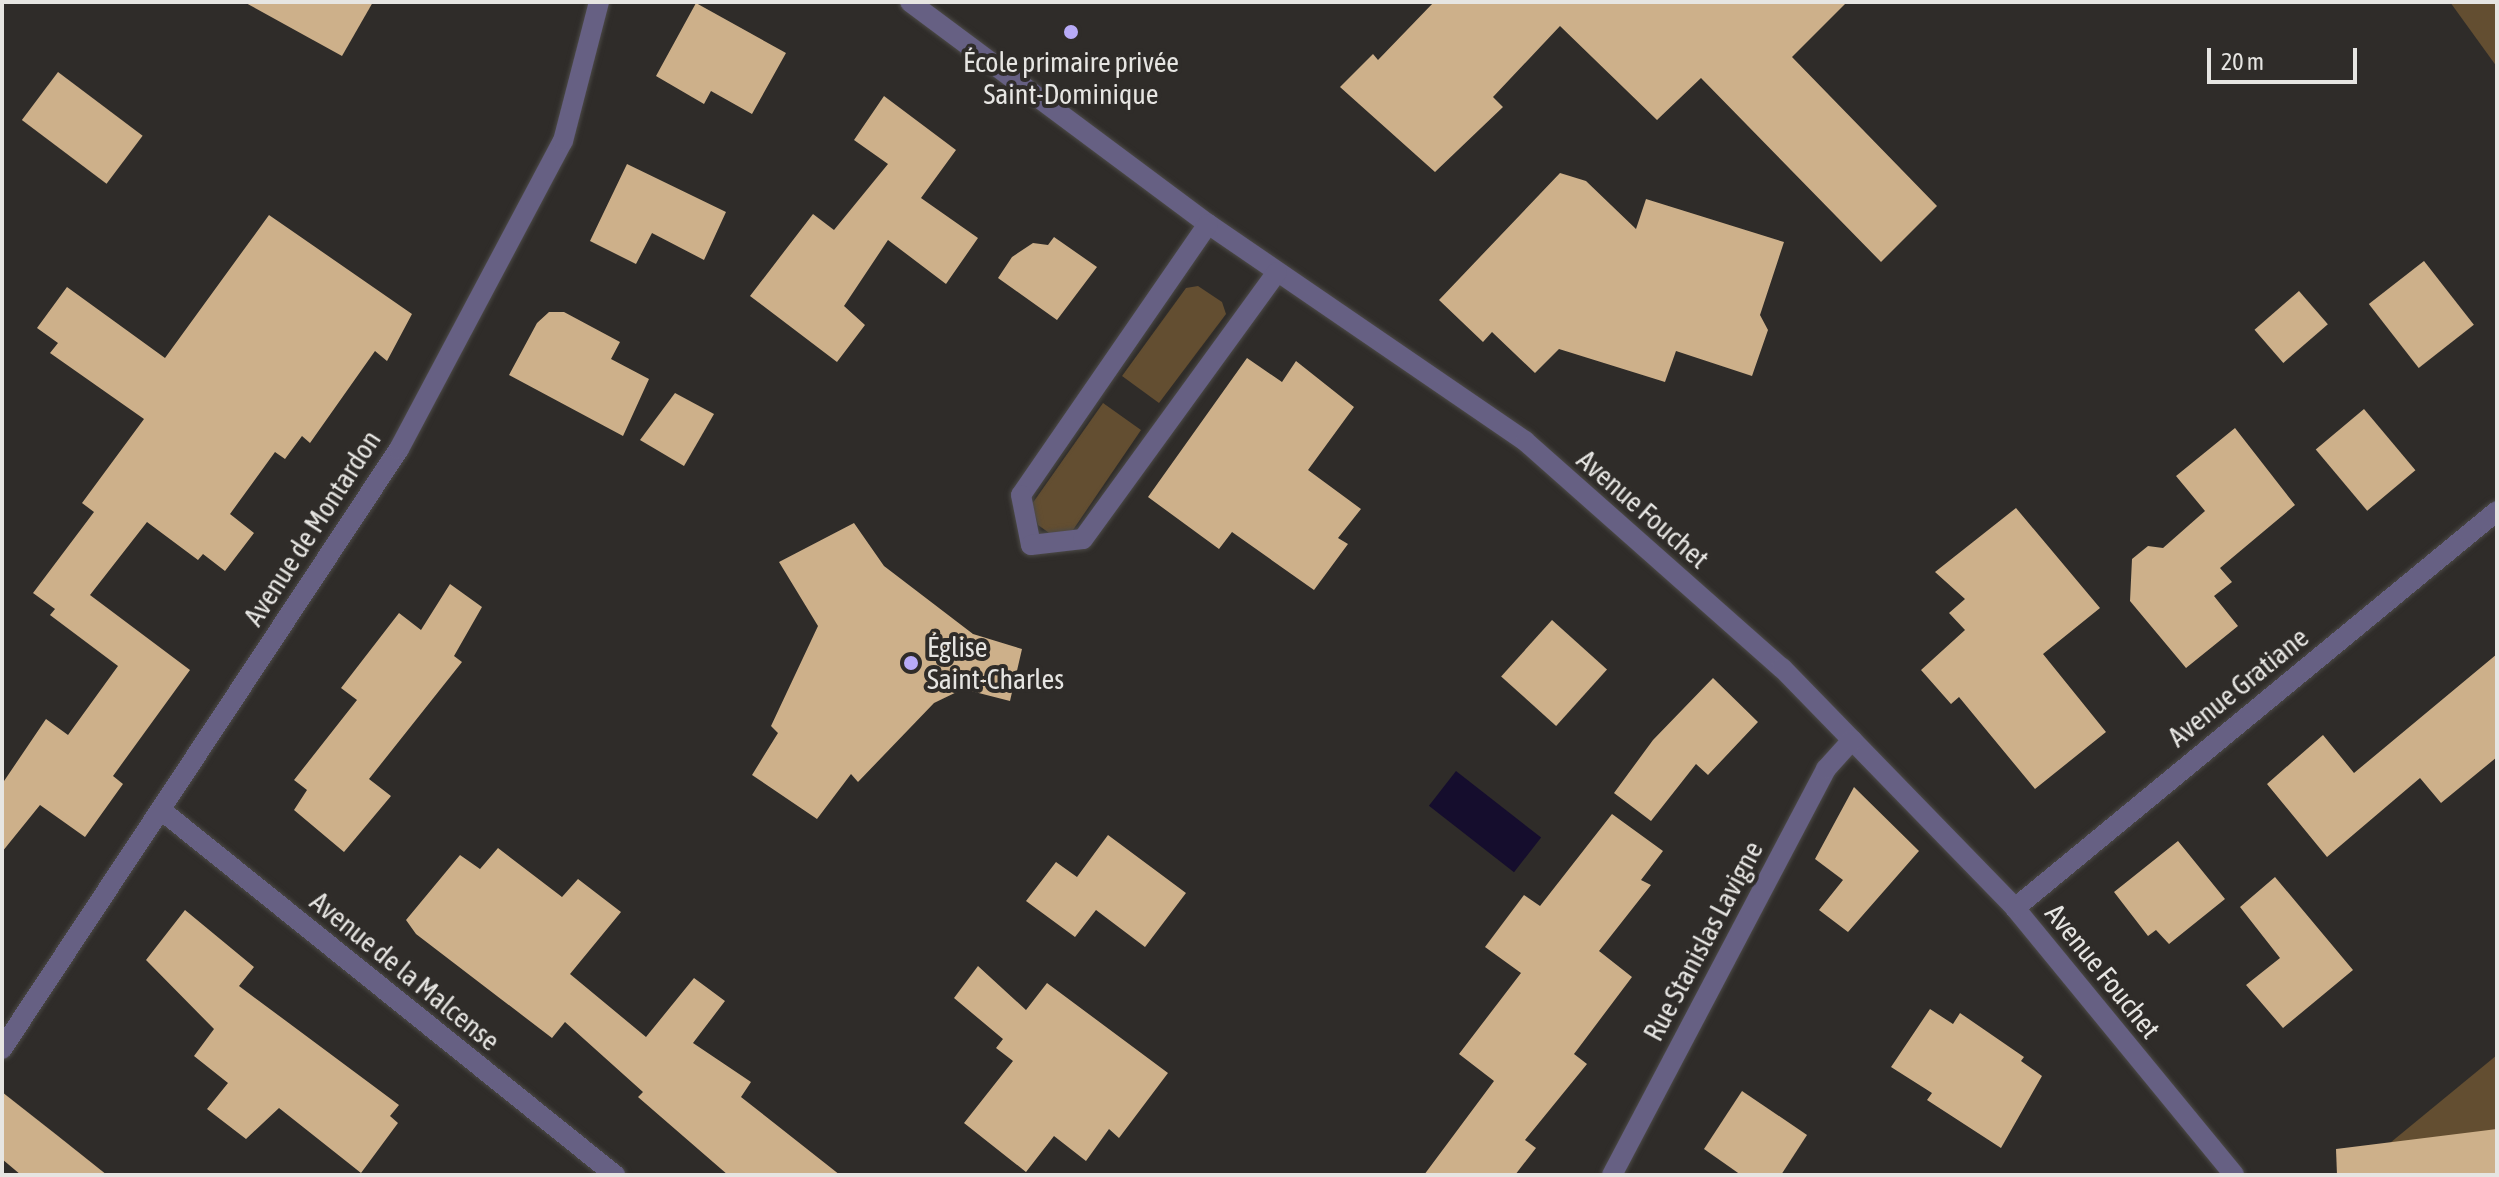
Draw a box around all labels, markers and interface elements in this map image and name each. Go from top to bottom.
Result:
marker: École primaire privée Saint-Dominique [1062,23,1080,41]
scale bar [2211,32,2361,82]
place label: École primaire privée Saint-Dominique [963,45,1179,111]
text: 20 m [2221,48,2264,75]
street label: Avenue de Montardon [236,424,388,632]
street label: Avenue Fouchet [1570,443,1716,575]
street label: Avenue Gratiane [2161,620,2315,754]
place label: Église Saint-Charles [927,630,1064,696]
marker: Église Saint-Charles [902,654,920,672]
street label: Rue Stanislas Lavigne [1636,835,1770,1047]
street label: Avenue de la Malcense [304,884,506,1058]
street label: Avenue Fouchet [2039,897,2167,1045]

